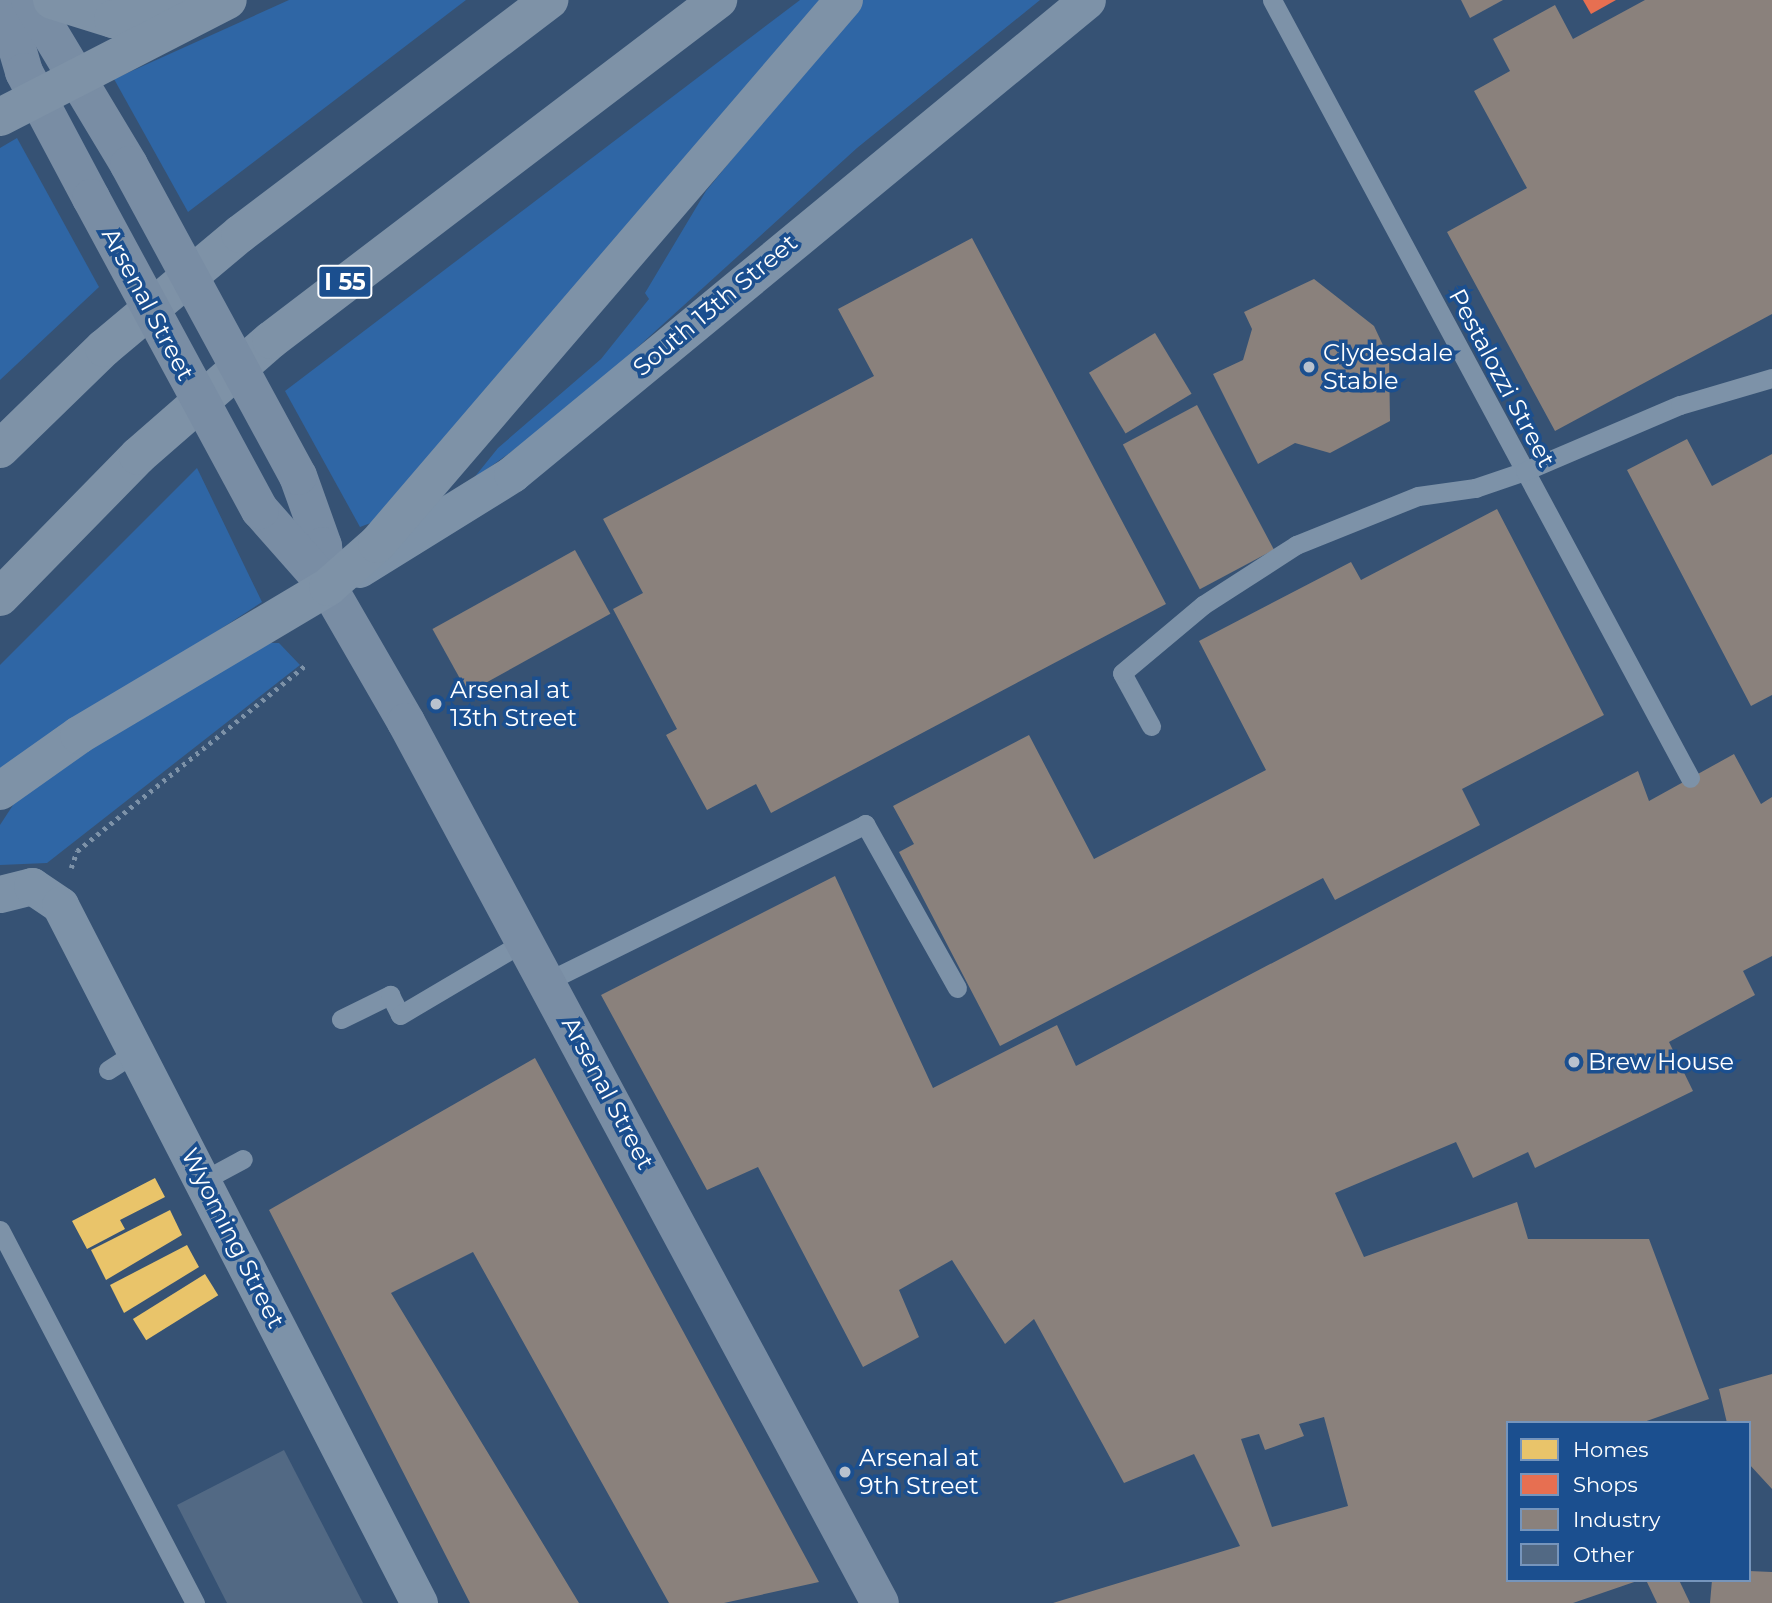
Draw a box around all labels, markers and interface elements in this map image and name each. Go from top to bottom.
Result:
street label: Arsenal Street [96,223,200,385]
street label: South 13th Street [627,228,803,382]
road number: I 55 [317,262,373,302]
street label: Pestalozzi Street [1443,284,1561,472]
place label: Clydesdale Stable [1323,339,1453,395]
marker: Clydesdale Stable [1301,359,1317,375]
place label: Arsenal at 13th Street [450,676,577,732]
marker: Arsenal at 13th Street [428,696,444,712]
street label: Arsenal Street [556,1012,660,1174]
place label: Brew House [1588,1048,1734,1076]
marker: Brew House [1566,1054,1582,1070]
street label: Wyoming Street [175,1143,291,1333]
legend [1506,1421,1751,1582]
text: Homes [1573,1437,1648,1462]
place label: Arsenal at 9th Street [859,1444,979,1500]
marker: Arsenal at 9th Street [837,1464,853,1480]
text: Shops [1573,1472,1638,1497]
text: Industry [1573,1507,1660,1532]
text: Other [1573,1542,1635,1567]

